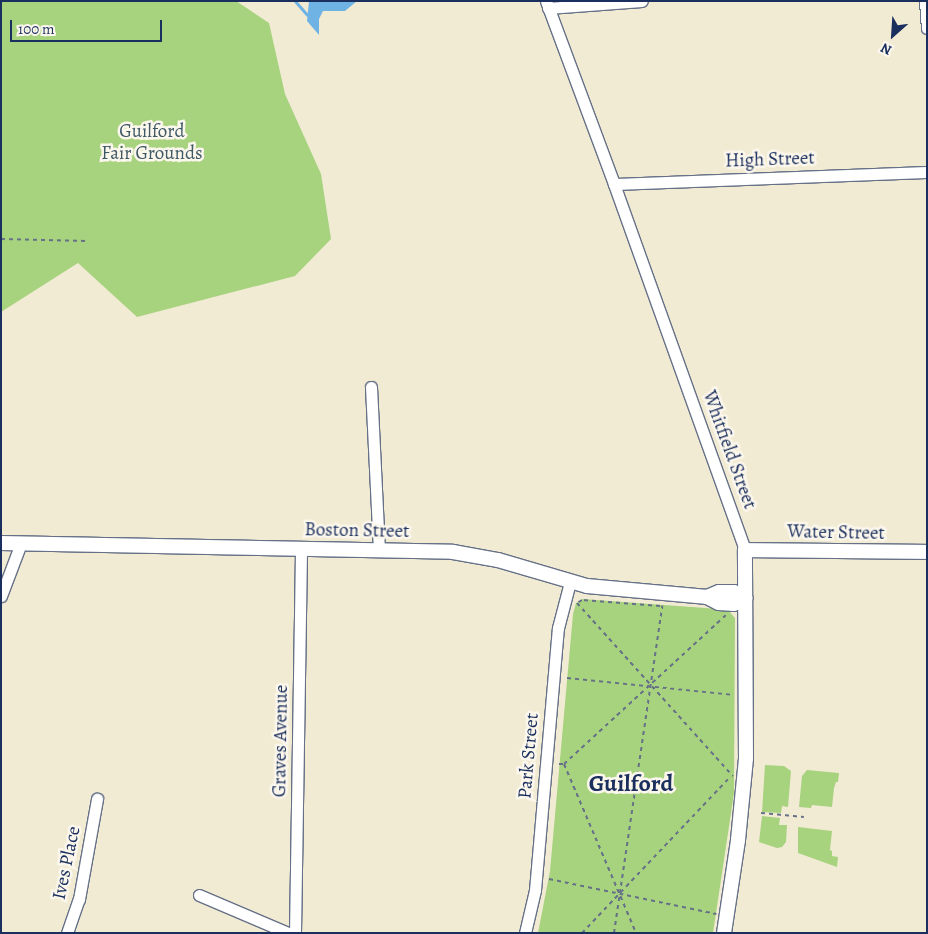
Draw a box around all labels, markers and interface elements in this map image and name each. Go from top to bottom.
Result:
scale bar [12,10,165,42]
north arrow [868,10,918,60]
text: 100 m [18,19,55,39]
text: N [877,38,895,60]
park label: Guilford Fair Grounds [101,121,203,165]
street label: High Street [725,147,815,173]
street label: Whitfield Street [697,388,761,512]
street label: Boston Street [304,519,410,543]
street label: Water Street [787,521,885,545]
street label: Graves Avenue [269,685,293,797]
street label: Park Street [514,712,544,800]
district label: Guilford [589,770,673,798]
street label: Ives Place [48,824,86,902]

